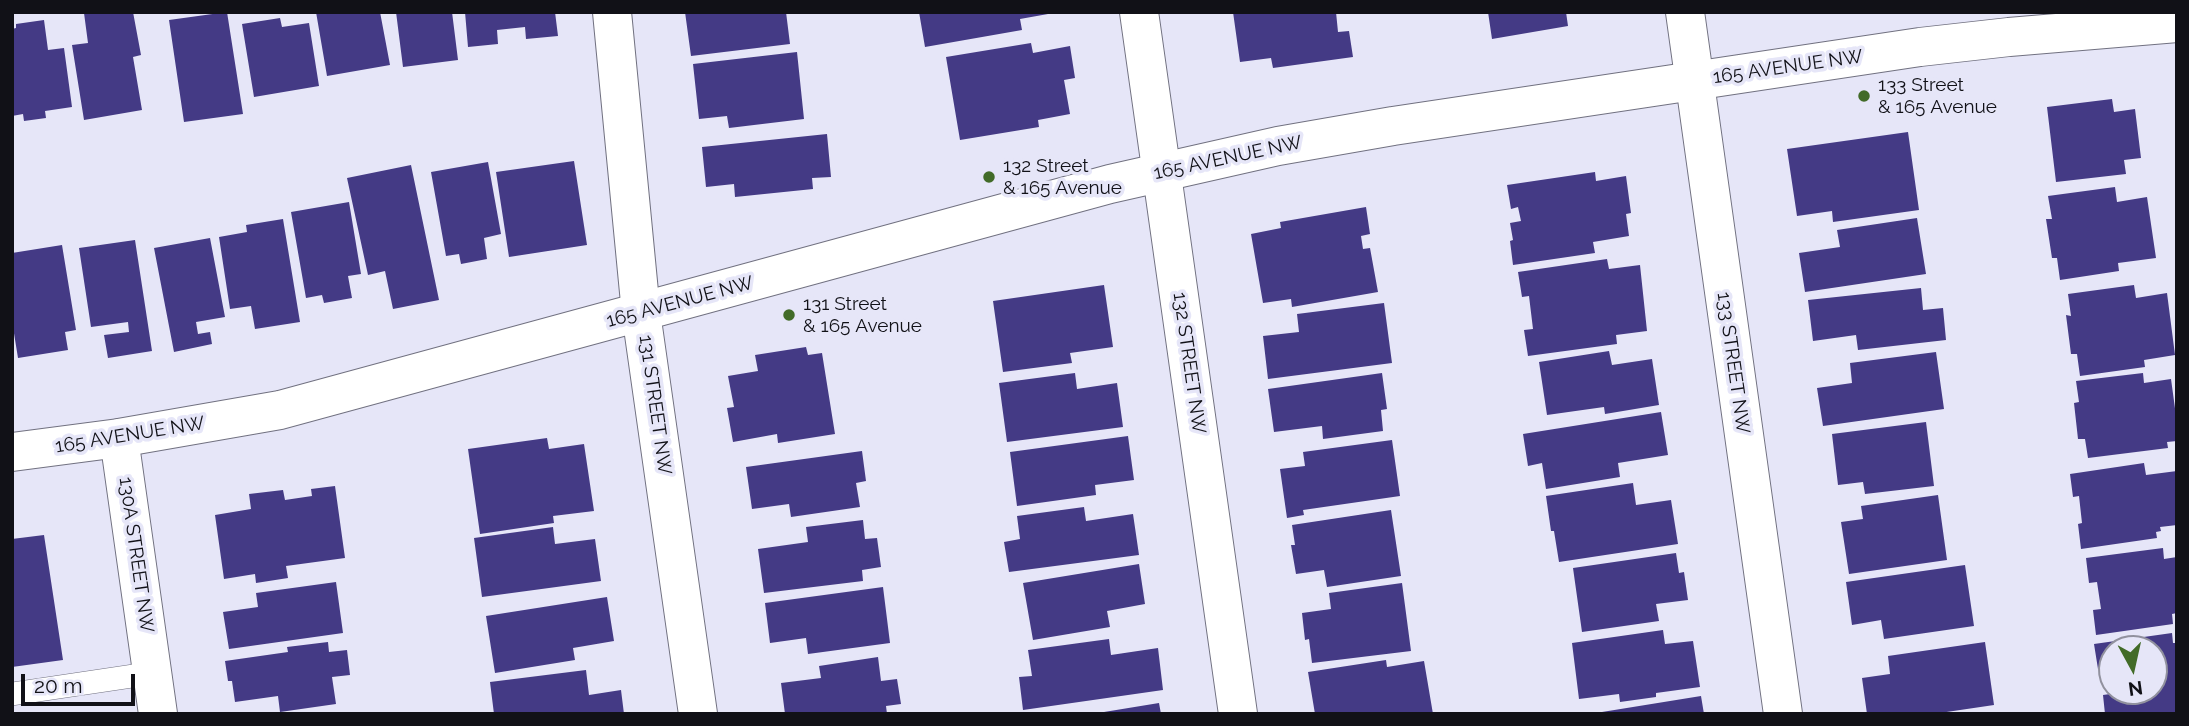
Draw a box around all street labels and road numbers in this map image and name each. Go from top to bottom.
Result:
street label: 165 AVENUE NW [1712,45,1864,89]
street label: 165 AVENUE NW [1152,131,1304,185]
street label: 165 AVENUE NW [604,271,756,333]
street label: 132 STREET NW [1168,291,1210,435]
street label: 133 STREET NW [1712,291,1754,435]
street label: 131 STREET NW [634,334,676,476]
street label: 165 AVENUE NW [54,412,206,458]
street label: 130A STREET NW [114,476,158,634]

